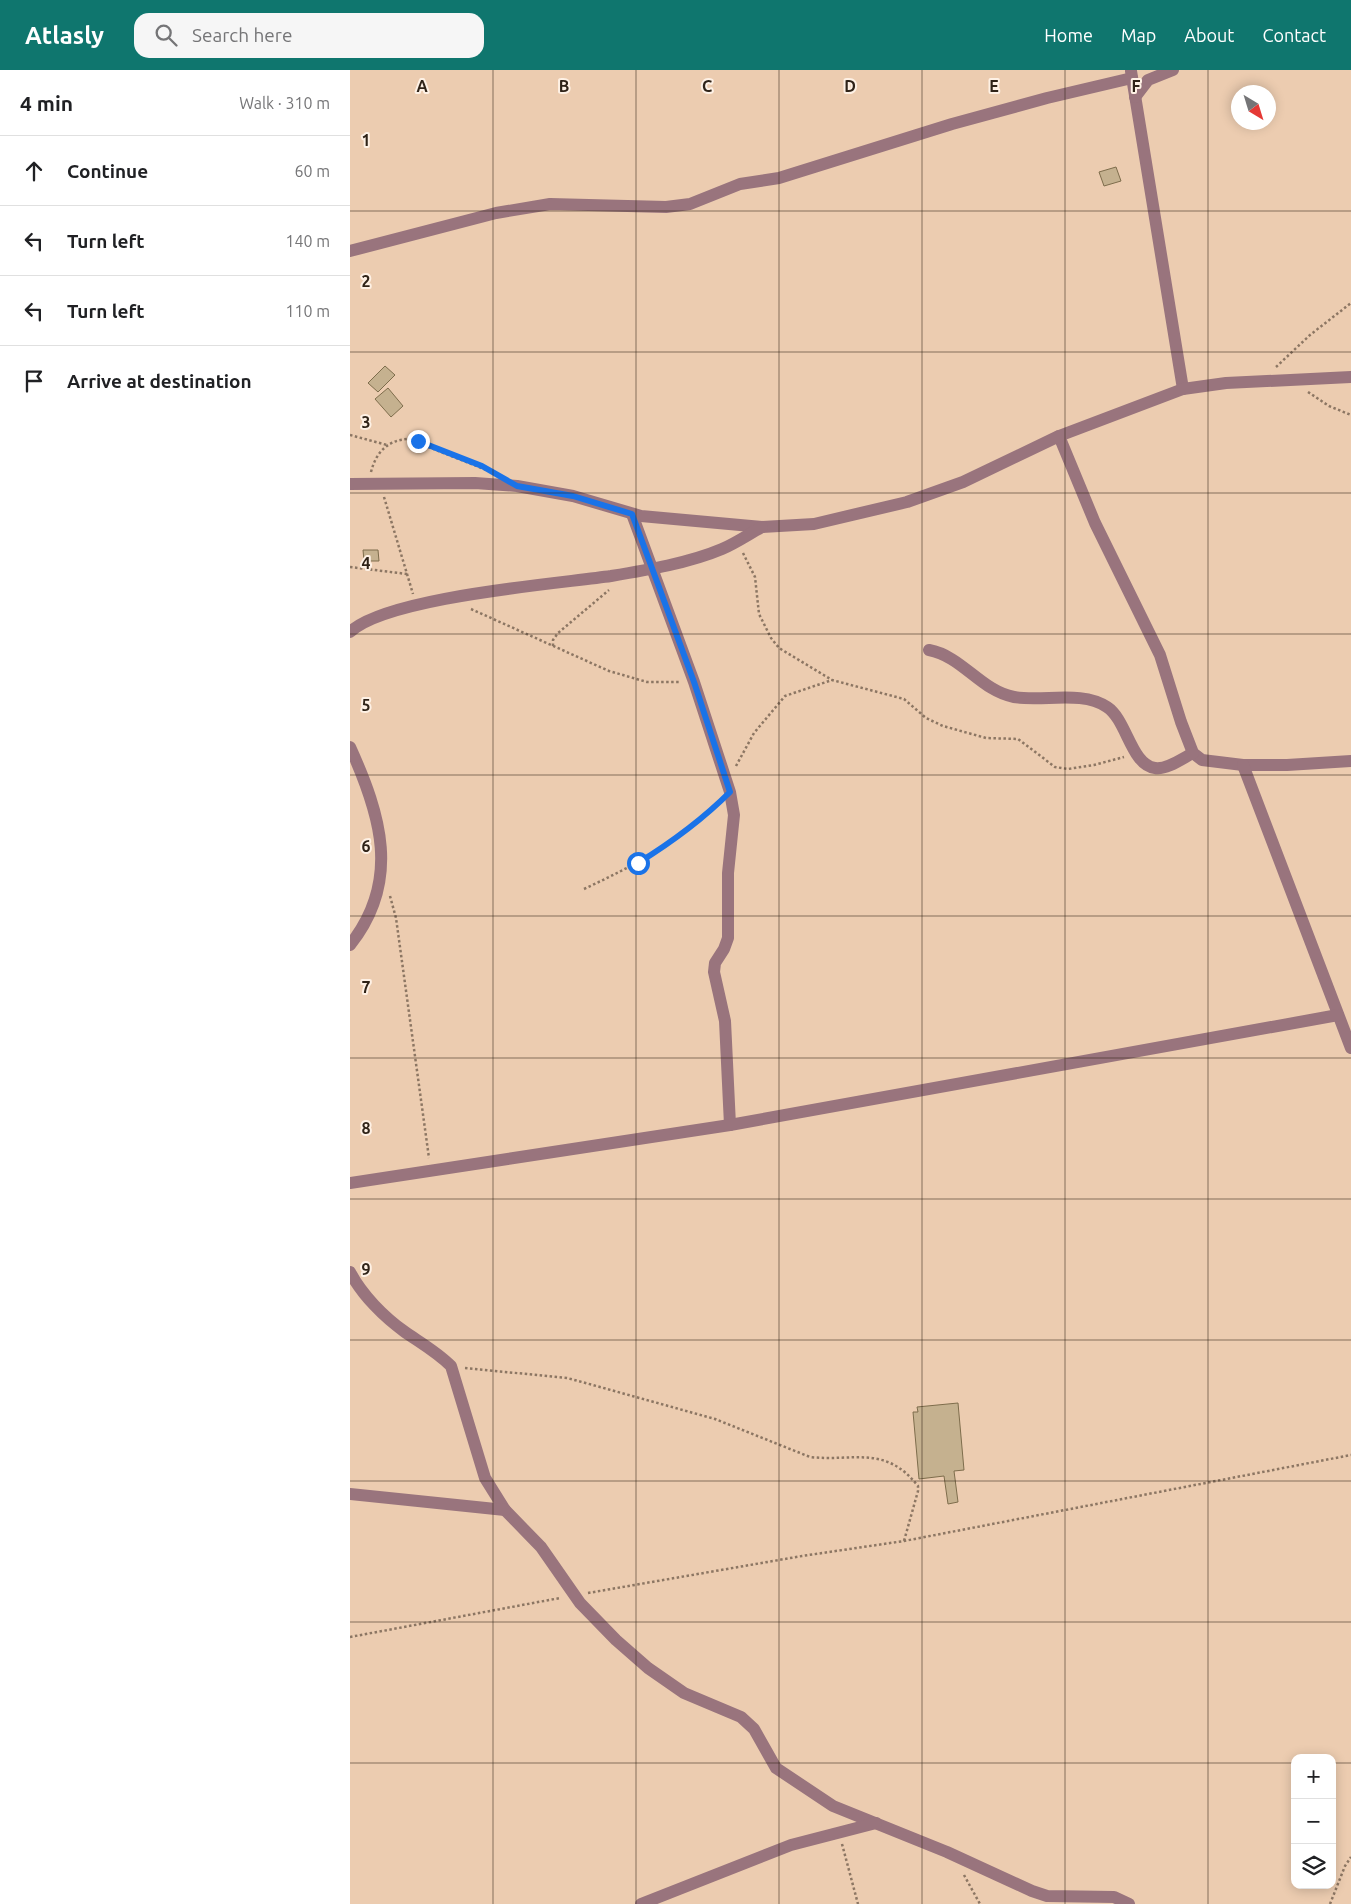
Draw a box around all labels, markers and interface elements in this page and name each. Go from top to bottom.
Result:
search box [134,13,484,58]
icon: search [152,21,180,49]
text: Atlasly [25,22,104,49]
text: Search here [192,24,292,46]
text: Home [1044,25,1093,45]
text: Map [1121,25,1156,45]
text: About [1184,25,1234,45]
text: Contact [1262,25,1326,45]
text: A [416,77,428,95]
text: B [559,77,569,95]
text: C [702,77,712,95]
text: D [844,77,856,95]
text: E [989,77,999,95]
text: F [1132,77,1141,95]
north arrow [1231,85,1276,130]
text: 4 min [20,91,73,115]
text: Walk · 310 m [239,94,330,112]
text: 1 [361,131,371,149]
icon: ahead [20,157,48,185]
text: Continue [67,160,148,182]
text: 60 m [294,162,330,180]
icon: left [20,227,48,255]
text: Turn left [67,230,145,252]
text: 140 m [285,232,330,250]
text: 2 [361,272,371,290]
icon: left [20,297,48,325]
text: Turn left [67,300,145,322]
text: 110 m [285,302,330,320]
icon: arrive [20,367,48,395]
text: Arrive at destination [67,370,252,392]
text: 3 [361,413,371,431]
route end [407,430,430,453]
text: 4 [361,554,371,572]
text: 5 [361,696,371,714]
text: 6 [361,837,371,855]
route start [627,852,650,875]
text: 7 [361,978,371,996]
text: 8 [361,1119,371,1137]
text: 9 [361,1260,371,1278]
map controls [1291,1754,1336,1889]
button: + [1291,1754,1336,1799]
button: − [1291,1799,1336,1844]
button: layers [1291,1844,1336,1889]

